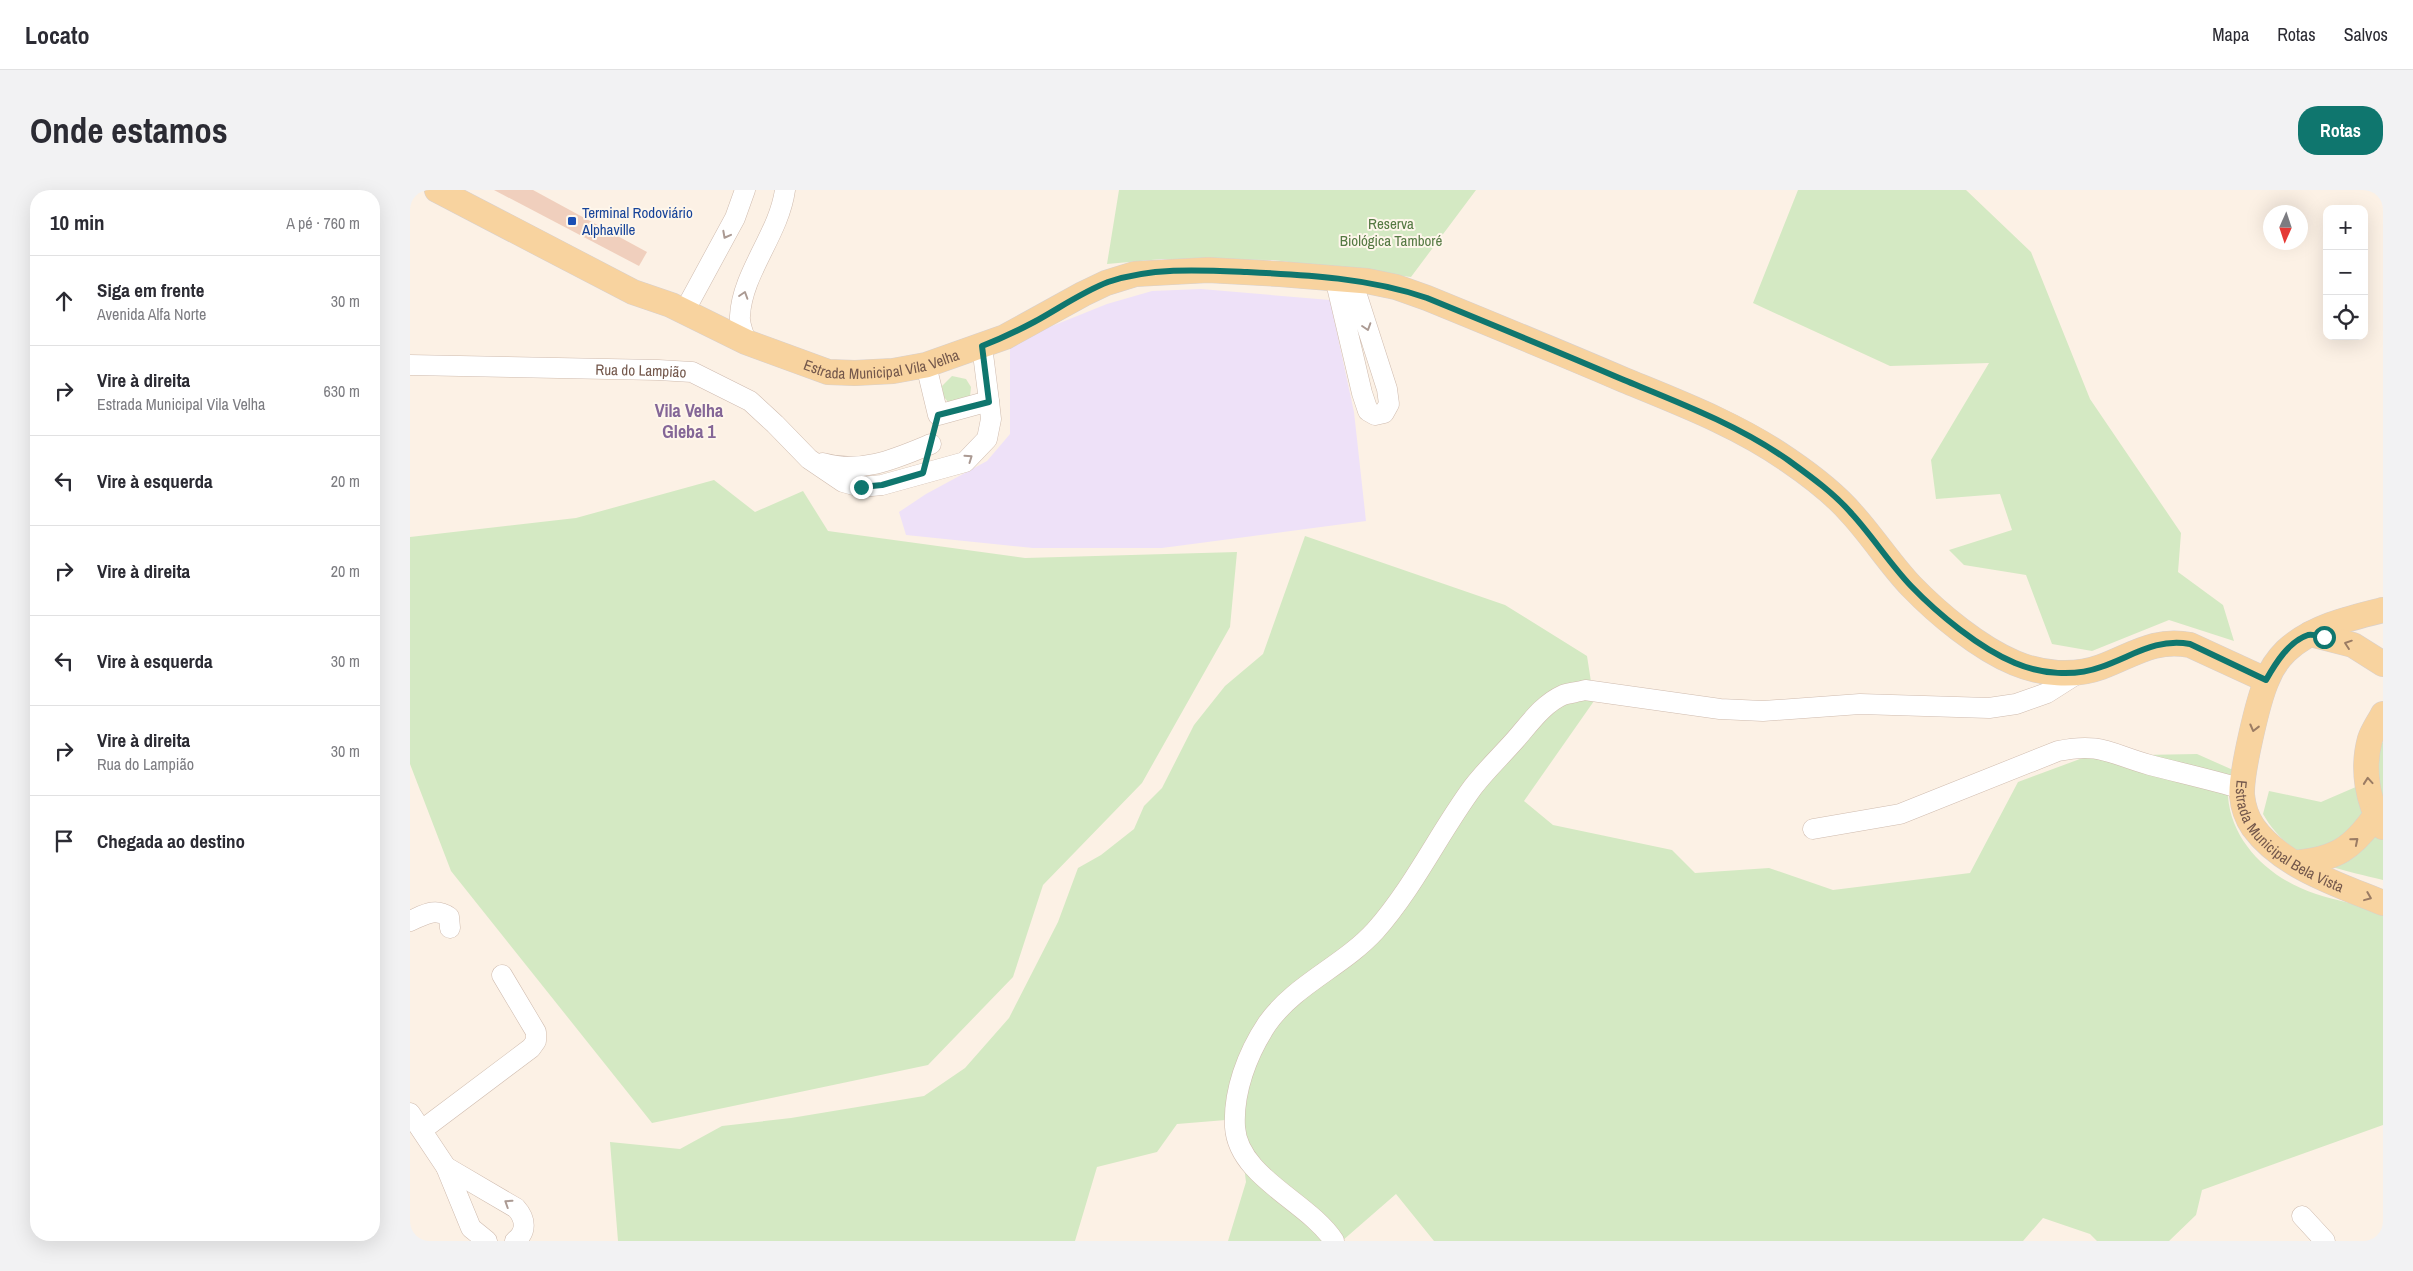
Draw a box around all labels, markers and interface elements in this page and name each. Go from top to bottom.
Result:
text: Locato [25,19,90,51]
text: Mapa [2212,22,2249,47]
text: Rotas [2277,22,2316,47]
text: Salvos [2344,22,2388,47]
button: Rotas [2298,106,2383,155]
text: Onde estamos [30,107,228,154]
place label: Terminal Rodoviário Alphaville [581,202,693,240]
north arrow [2263,205,2308,250]
map controls [2323,205,2368,340]
button: + [2323,205,2368,250]
text: 10 min [50,208,105,237]
text: A pé · 760 m [286,212,360,234]
park label: Reserva Biológica Tamboré [1340,213,1442,251]
marker: Terminal Rodoviário Alphaville [566,215,578,227]
one-way arrow [722,229,732,238]
button: − [2323,250,2368,295]
text: Siga em frente [97,277,204,303]
icon: ahead [50,287,78,315]
text: 30 m [331,290,360,312]
one-way arrow [739,291,749,300]
button: locate [2323,295,2368,340]
text: Avenida Alfa Norte [97,303,206,325]
one-way arrow [1361,322,1371,330]
street label: Estrada Municipal Vila Velha [801,344,962,384]
street label: Rua do Lampião [595,358,687,382]
text: Vire à direita [97,367,190,393]
icon: right [50,377,78,405]
text: 630 m [324,380,360,402]
text: Estrada Municipal Vila Velha [97,393,265,415]
district label: Vila Velha Gleba 1 [655,398,724,444]
one-way arrow [963,455,973,464]
icon: left [50,467,78,495]
text: Vire à esquerda [97,468,213,494]
text: 20 m [331,470,360,492]
route end [850,476,873,499]
icon: right [50,557,78,585]
text: Vire à direita [97,558,190,584]
text: 20 m [331,560,360,582]
route start [2313,626,2336,649]
one-way arrow [2345,640,2353,650]
icon: left [50,647,78,675]
text: Vire à esquerda [97,648,213,674]
text: 30 m [331,650,360,672]
one-way arrow [2249,723,2260,732]
text: Vire à direita [97,727,190,753]
icon: right [50,737,78,765]
text: 30 m [331,740,360,762]
text: Rua do Lampião [97,753,194,775]
one-way arrow [2362,777,2373,785]
street label: Estrada Municipal Bela Vista [2231,779,2347,897]
icon: arrive [50,827,78,855]
text: Chegada ao destino [97,828,245,854]
one-way arrow [2350,837,2359,846]
one-way arrow [2363,891,2372,901]
one-way arrow [504,1199,513,1209]

